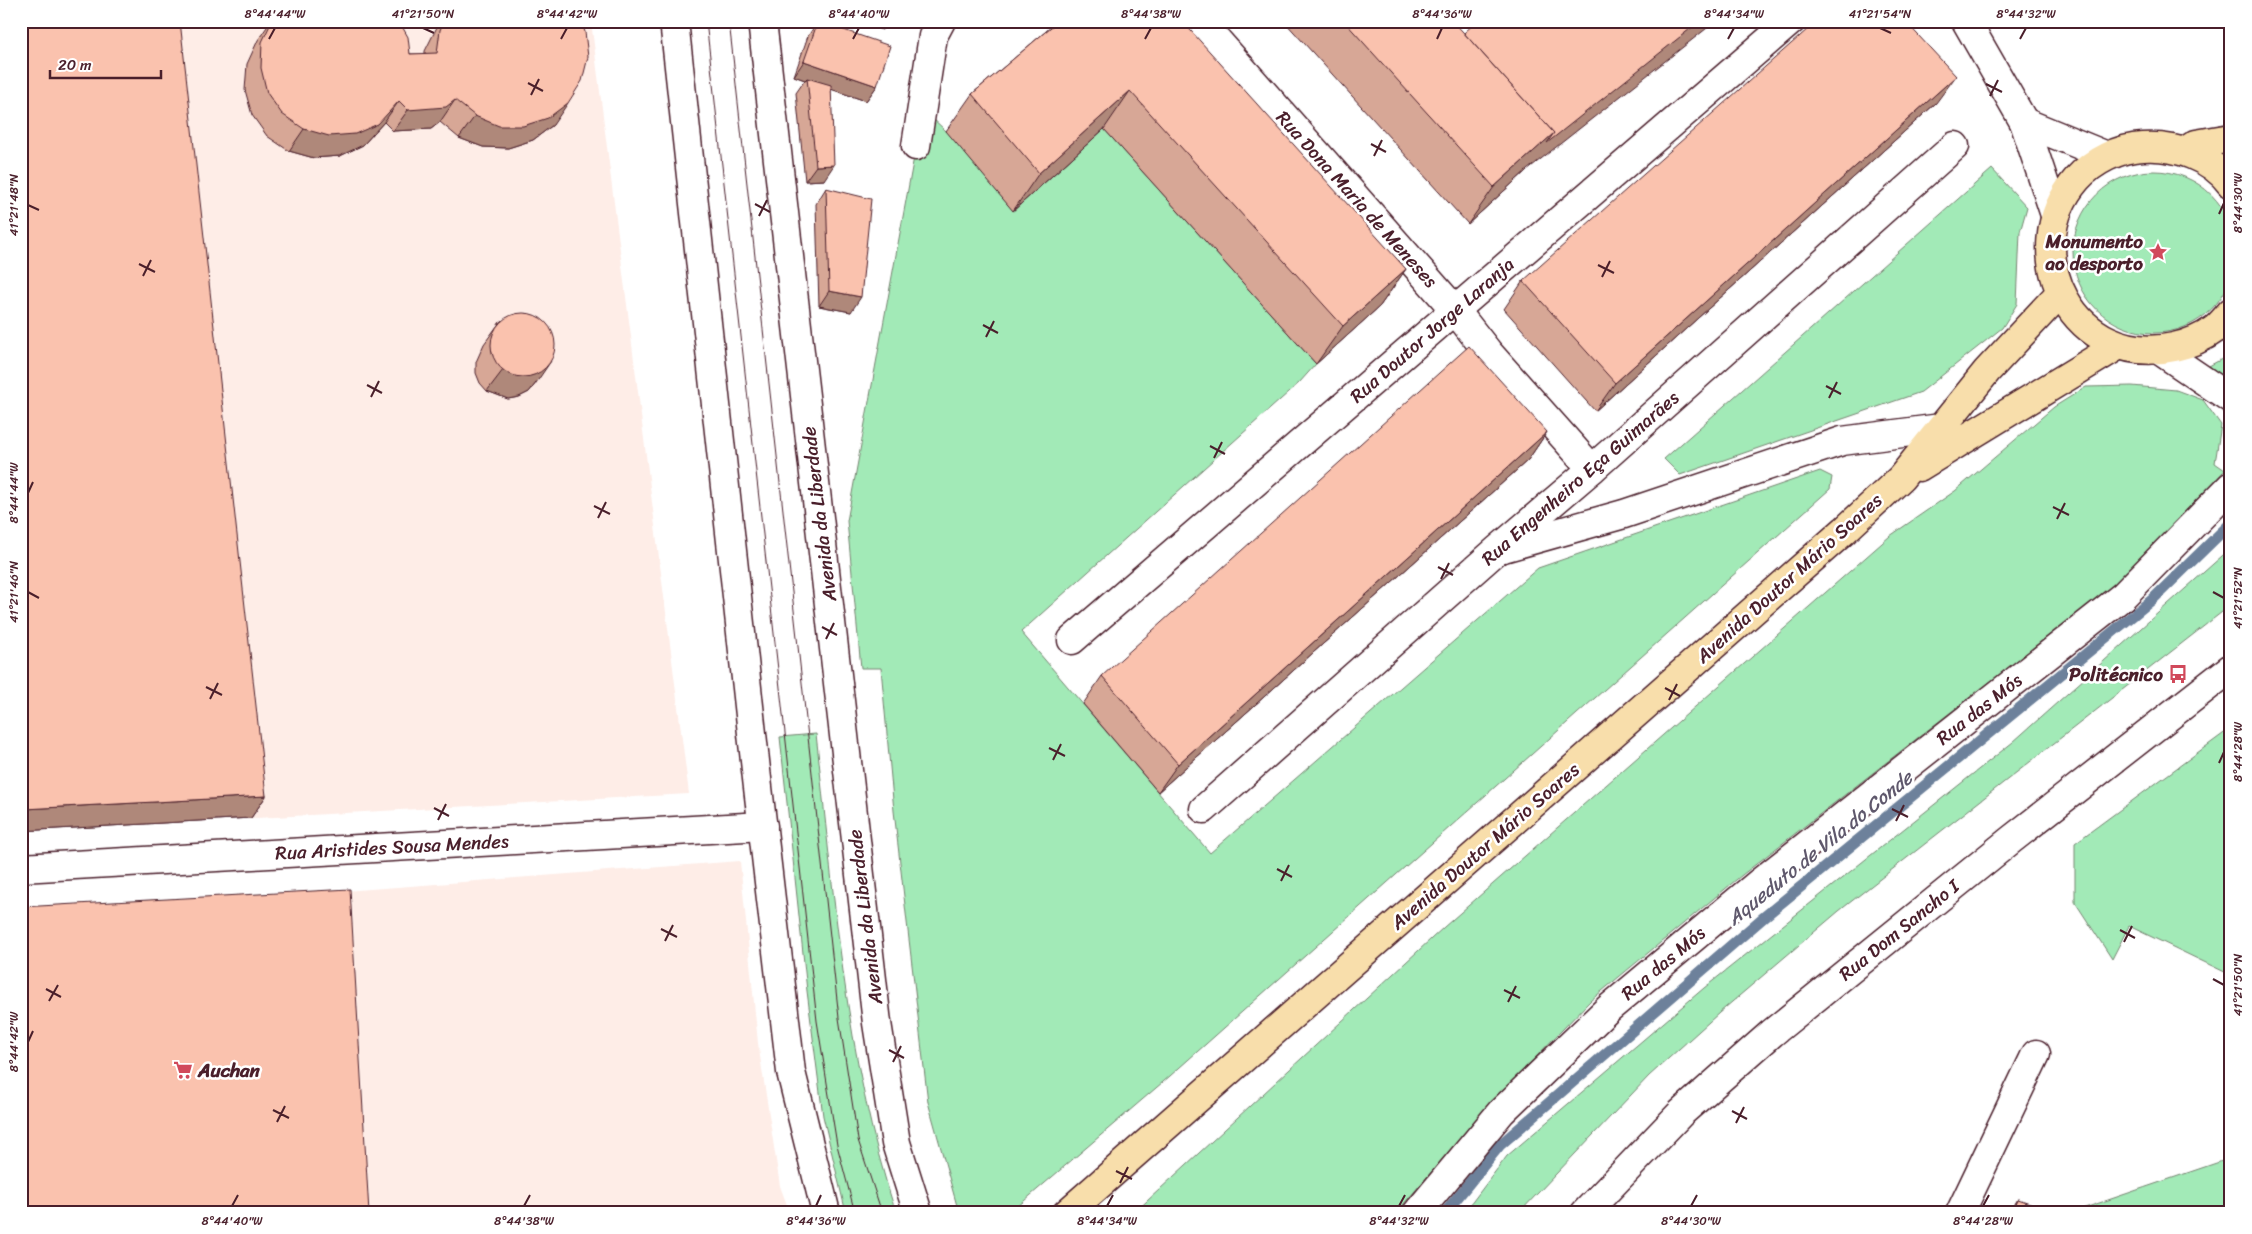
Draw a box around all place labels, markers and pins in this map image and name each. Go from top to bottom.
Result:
place label: Monumento ao desporto [2044,225,2143,280]
place icon: Monumento ao desporto [2147,241,2169,263]
place label: Politécnico [2069,658,2163,691]
bus stop icon: Politécnico [2167,663,2189,685]
place label: Auchan [197,1054,261,1087]
supermarket icon: Auchan [172,1059,194,1081]

